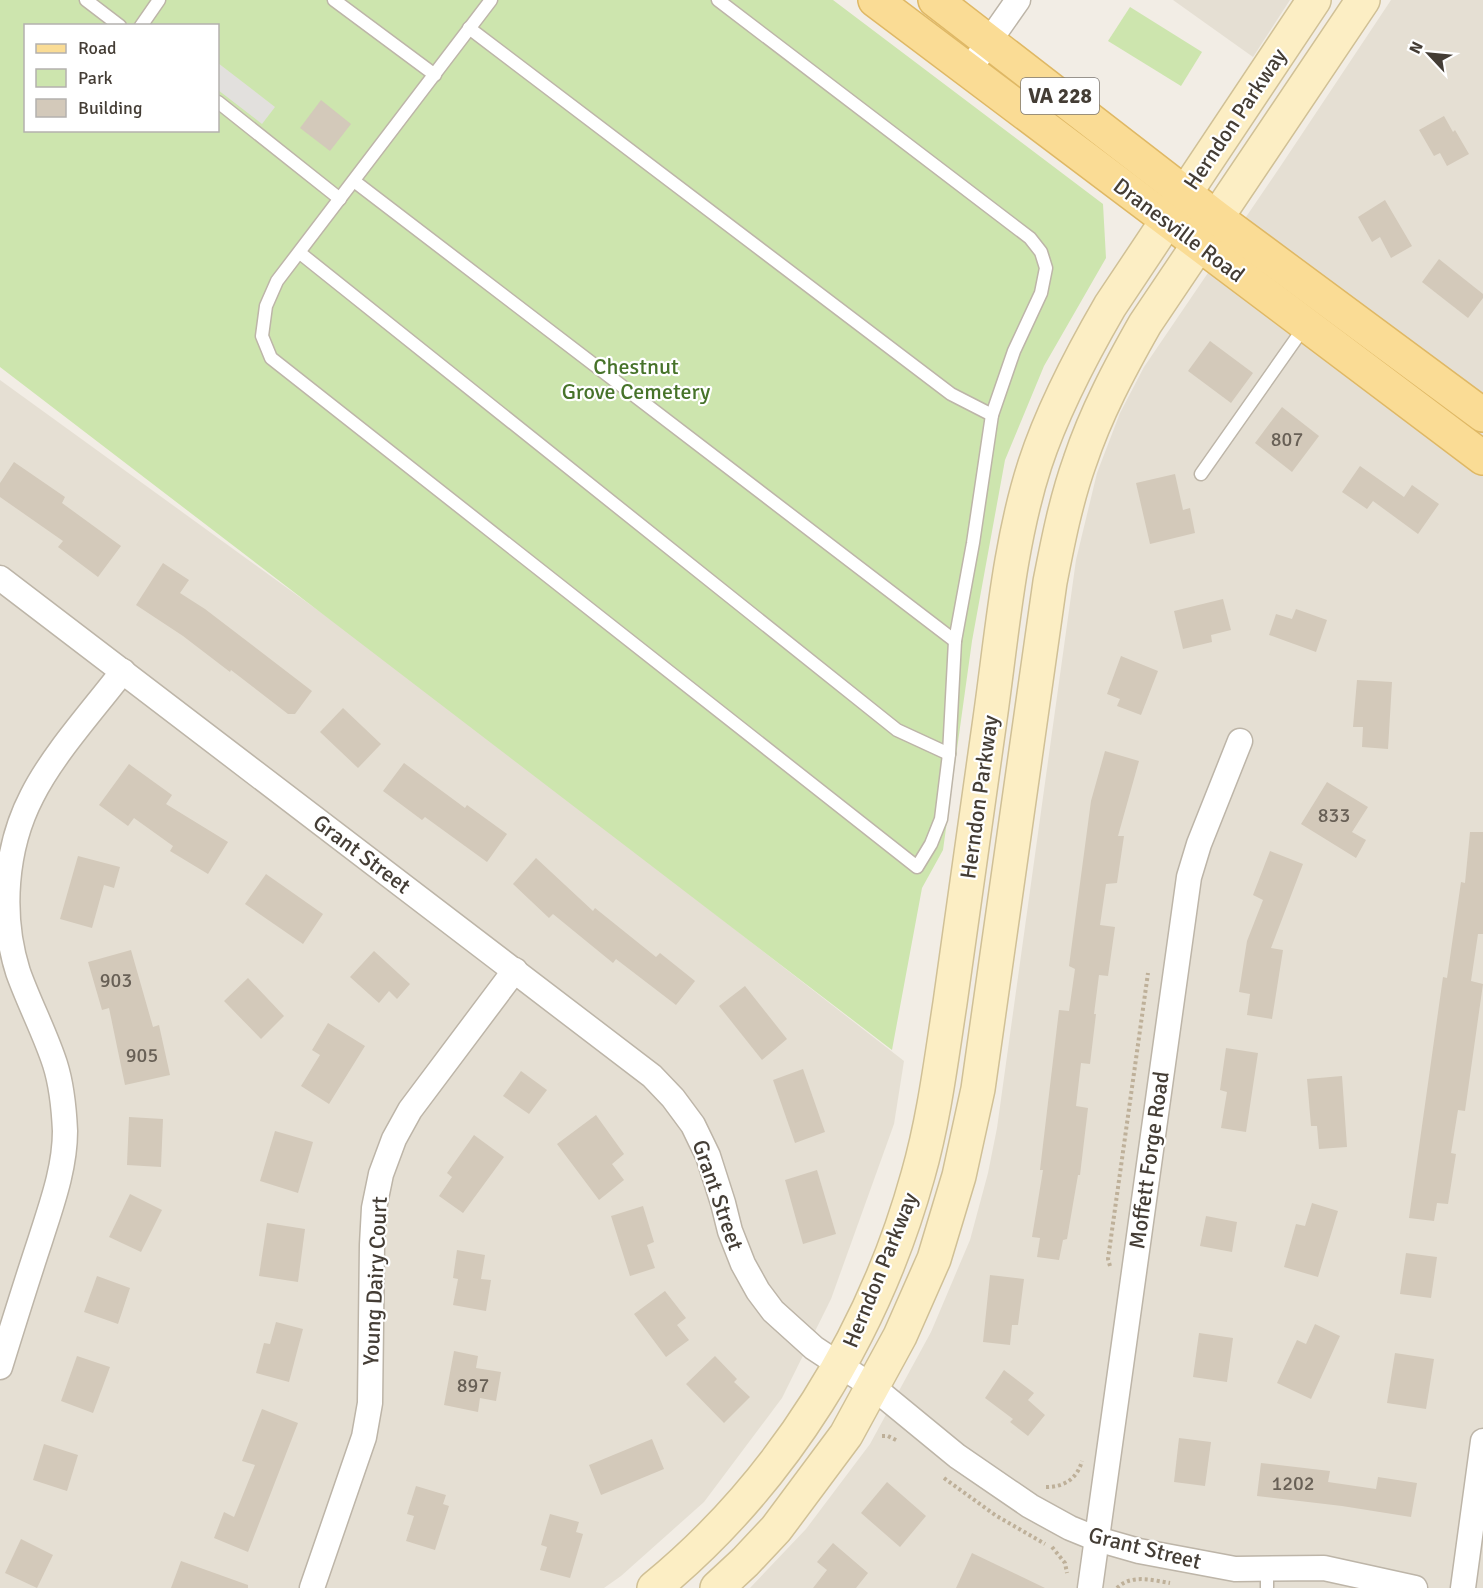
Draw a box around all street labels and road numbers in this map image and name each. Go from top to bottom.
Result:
street label: Herndon Parkway [1178,42,1293,195]
road number: VA 228 [1021,78,1099,114]
street label: Dranesville Road [1108,172,1250,288]
street label: Herndon Parkway [954,713,1004,881]
street label: Grant Street [308,809,416,900]
street label: Moffett Forge Road [1123,1070,1175,1250]
street label: Grant Street [686,1136,750,1254]
street label: Herndon Parkway [837,1188,924,1352]
street label: Young Dairy Court [357,1195,393,1366]
street label: Grant Street [1086,1521,1204,1575]

